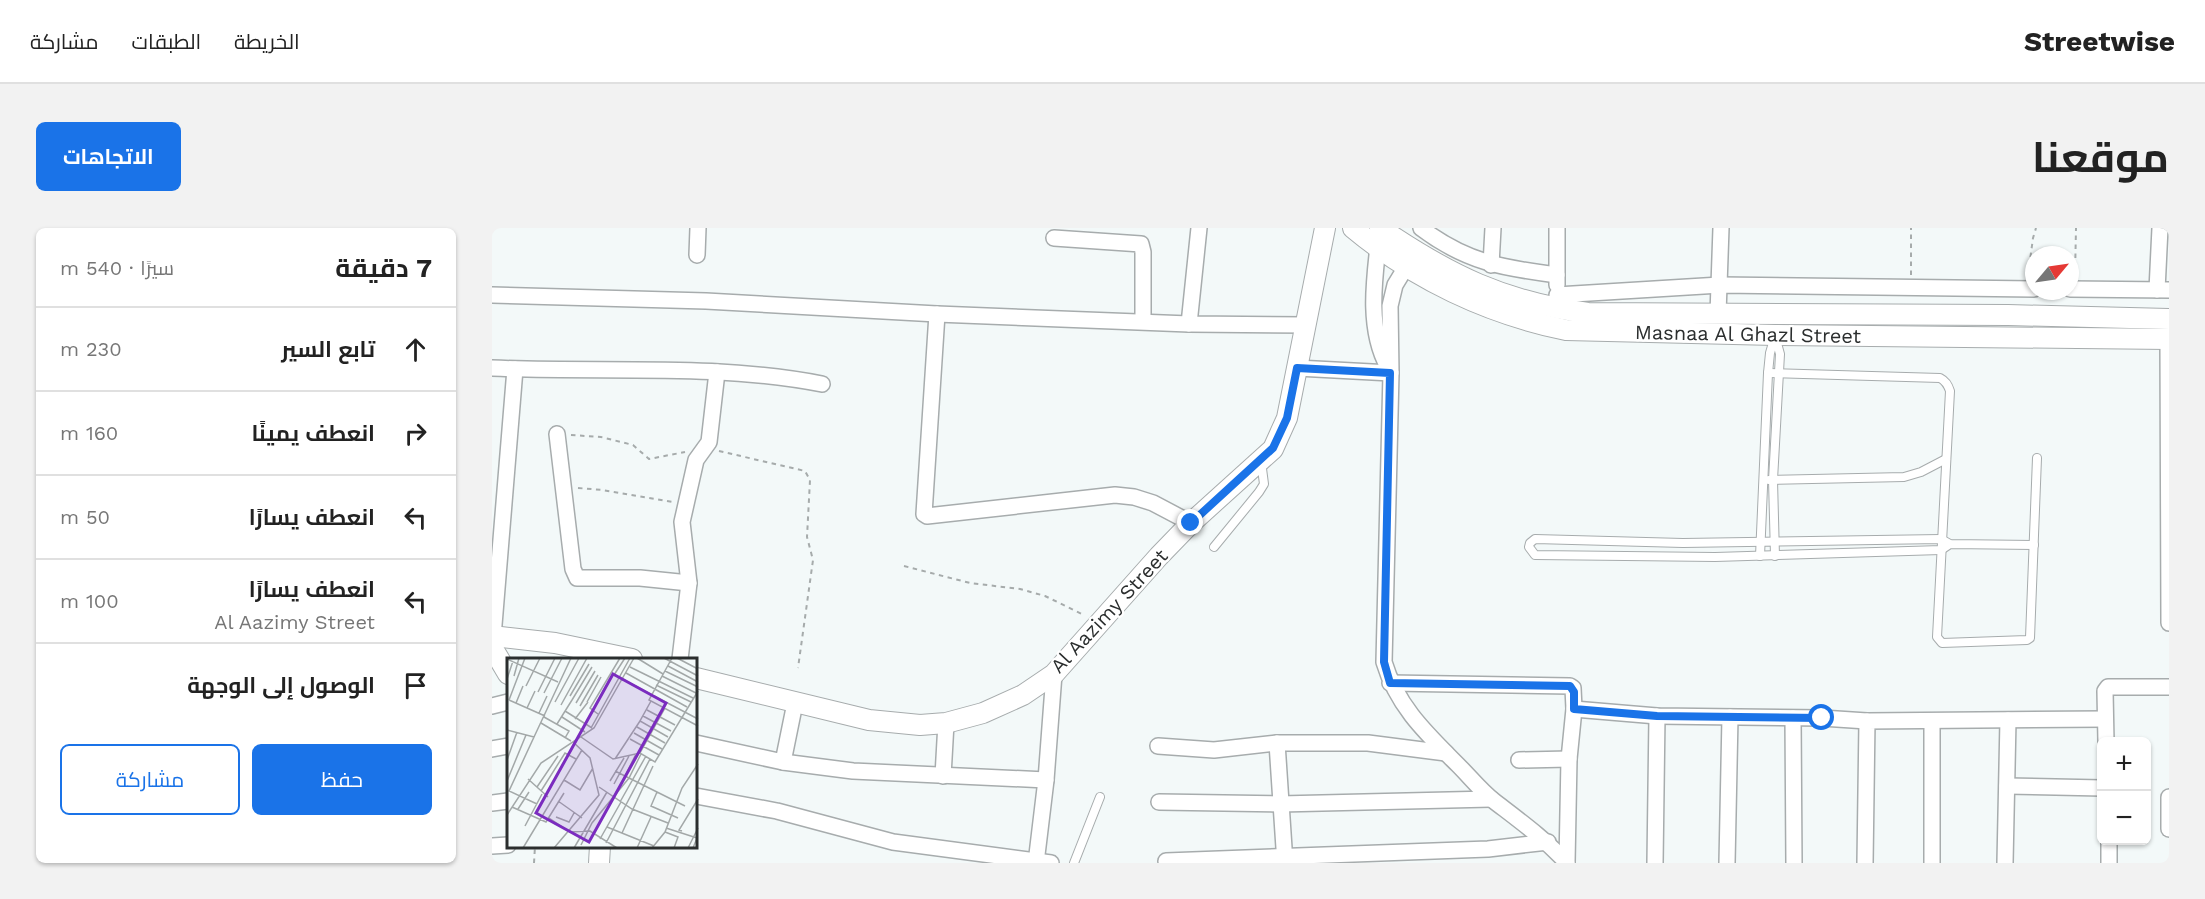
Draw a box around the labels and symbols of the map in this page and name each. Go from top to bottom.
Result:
north arrow [2025,246,2079,300]
street label: Masnaa Al Ghazl Street [1635,320,1862,348]
route end [1177,509,1203,535]
street label: Al Aazimy Street [1045,544,1173,678]
inset map [507,658,698,848]
route start [1808,704,1834,730]

